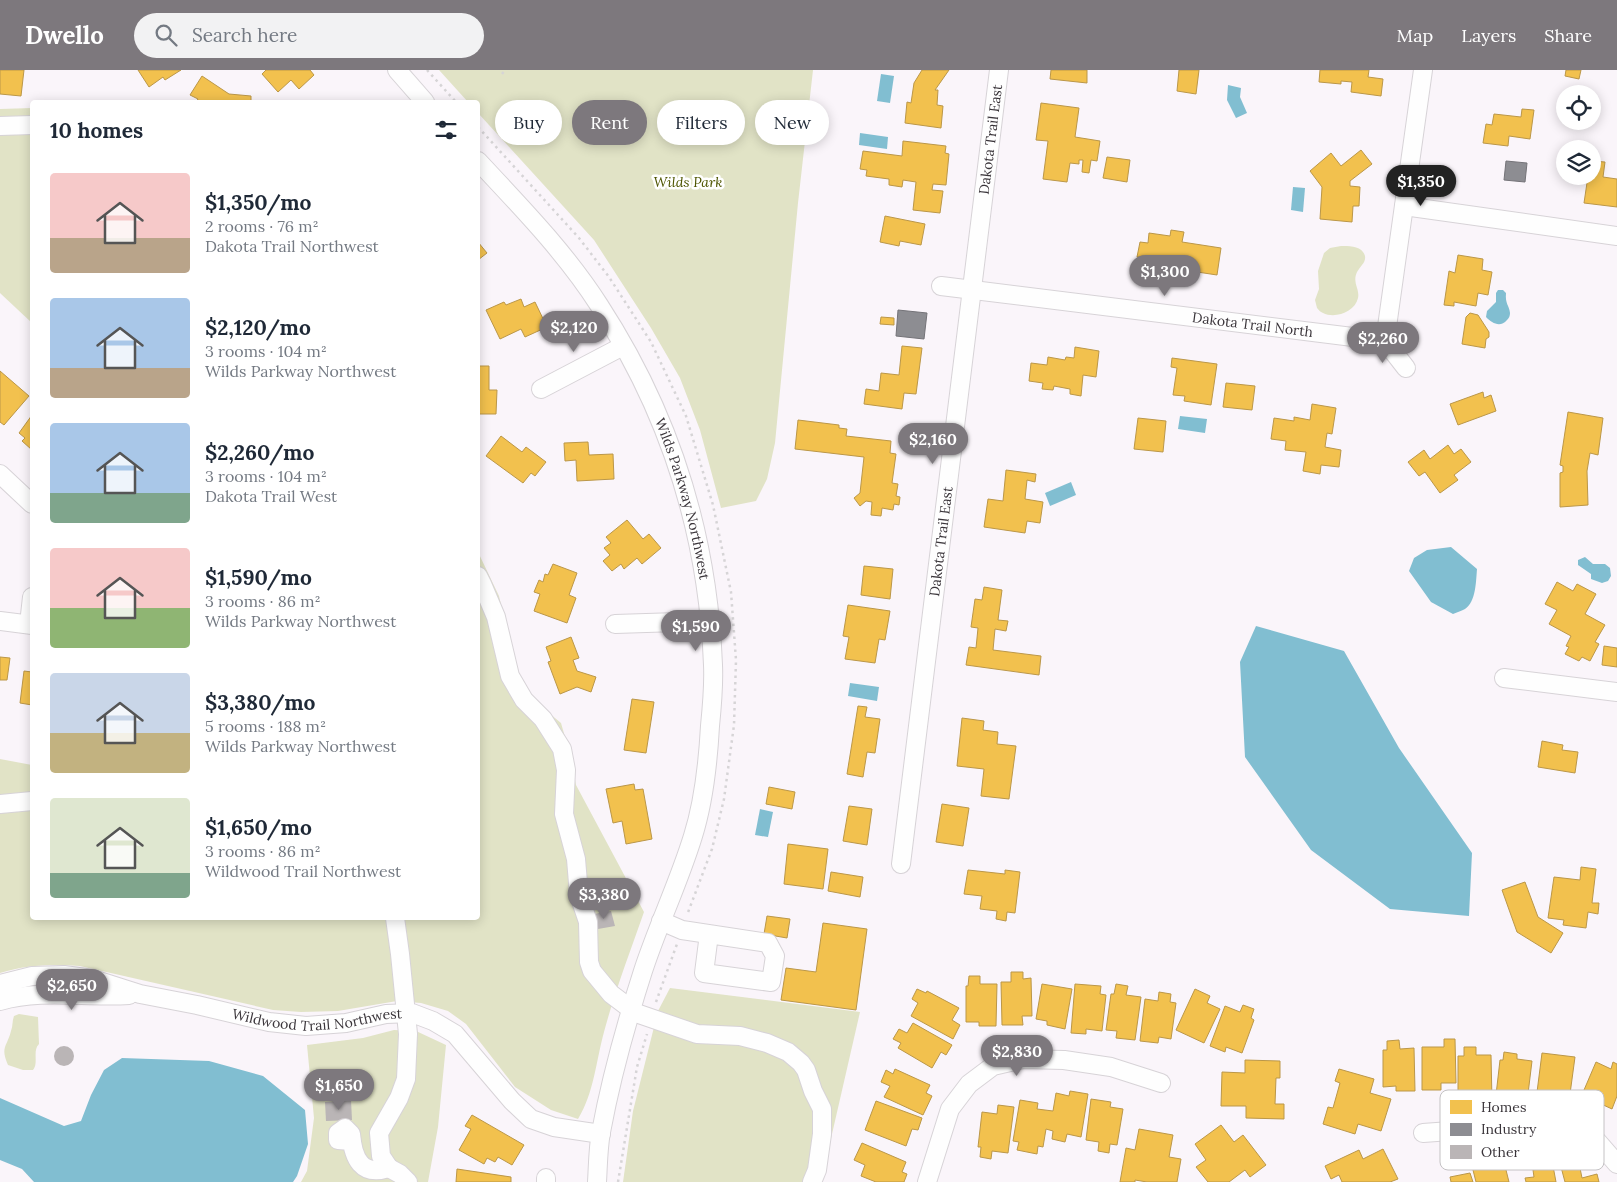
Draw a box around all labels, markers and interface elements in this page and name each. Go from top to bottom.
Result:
search box [134,13,484,58]
text: Dwello [25,20,104,51]
icon: search [152,21,180,49]
text: Search here [192,23,297,47]
text: Map [1397,24,1433,47]
text: Layers [1461,24,1516,47]
text: Share [1544,24,1592,47]
street label: Dakota Trail East [975,83,1006,196]
map controls [1556,85,1601,185]
button: locate [1556,85,1601,130]
chip: Buy [495,100,562,145]
chip: Rent [572,100,647,145]
chip: Filters [657,100,745,145]
chip: New [755,100,829,145]
icon: filters [432,116,460,144]
text: 10 homes [50,117,143,144]
button: layers [1556,140,1601,185]
pin: $1,350 [1380,164,1462,207]
text: $1,350 [1397,171,1445,191]
park label: Wilds Park [653,173,723,191]
text: $1,350/mo [205,189,312,216]
icon: home [90,193,150,253]
text: 2 rooms · 76 m² [205,216,319,236]
text: Dakota Trail Northwest [205,236,379,256]
pin: $1,300 [1124,254,1206,297]
text: $1,300 [1140,261,1190,281]
street label: Dakota Trail North [1191,308,1314,341]
pin: $2,120 [533,310,615,353]
text: $2,120/mo [205,314,311,341]
text: $2,120 [550,317,598,337]
icon: home [90,318,150,378]
pin: $2,260 [1342,322,1424,364]
text: $2,260 [1358,328,1408,348]
text: 3 rooms · 104 m² [205,341,327,361]
text: Wilds Parkway Northwest [205,361,396,381]
street label: Wilds Parkway Northwest [651,415,714,582]
pin: $2,160 [892,422,974,465]
text: $2,160 [909,429,957,449]
text: $2,260/mo [205,439,314,466]
icon: home [90,443,150,503]
text: 3 rooms · 104 m² [205,466,327,486]
street label: Dakota Trail East [925,485,957,598]
text: Dakota Trail West [205,486,337,506]
text: $1,590/mo [205,564,312,591]
icon: home [90,568,150,628]
text: 3 rooms · 86 m² [205,591,321,611]
pin: $1,590 [655,610,737,652]
text: Wilds Parkway Northwest [205,611,396,631]
text: $1,590 [672,616,720,636]
text: $3,380/mo [205,689,315,716]
icon: home [90,693,150,753]
text: 5 rooms · 188 m² [205,716,326,736]
text: Wilds Parkway Northwest [205,736,396,756]
text: $1,650/mo [205,814,312,841]
icon: home [90,818,150,878]
text: 3 rooms · 86 m² [205,841,321,861]
text: Wildwood Trail Northwest [205,861,401,881]
pin: $3,380 [563,878,645,920]
text: $3,380 [579,884,629,904]
pin: $2,650 [31,968,113,1011]
text: $2,650 [47,975,97,995]
street label: Wildwood Trail Northwest [230,1004,403,1035]
pin: $2,830 [976,1034,1058,1077]
text: $2,830 [992,1041,1042,1061]
pin: $1,650 [298,1068,380,1111]
text: $1,650 [315,1075,363,1095]
legend [1440,1090,1604,1170]
text: Homes [1481,1098,1526,1116]
text: Industry [1481,1120,1537,1138]
text: Other [1481,1143,1520,1161]

